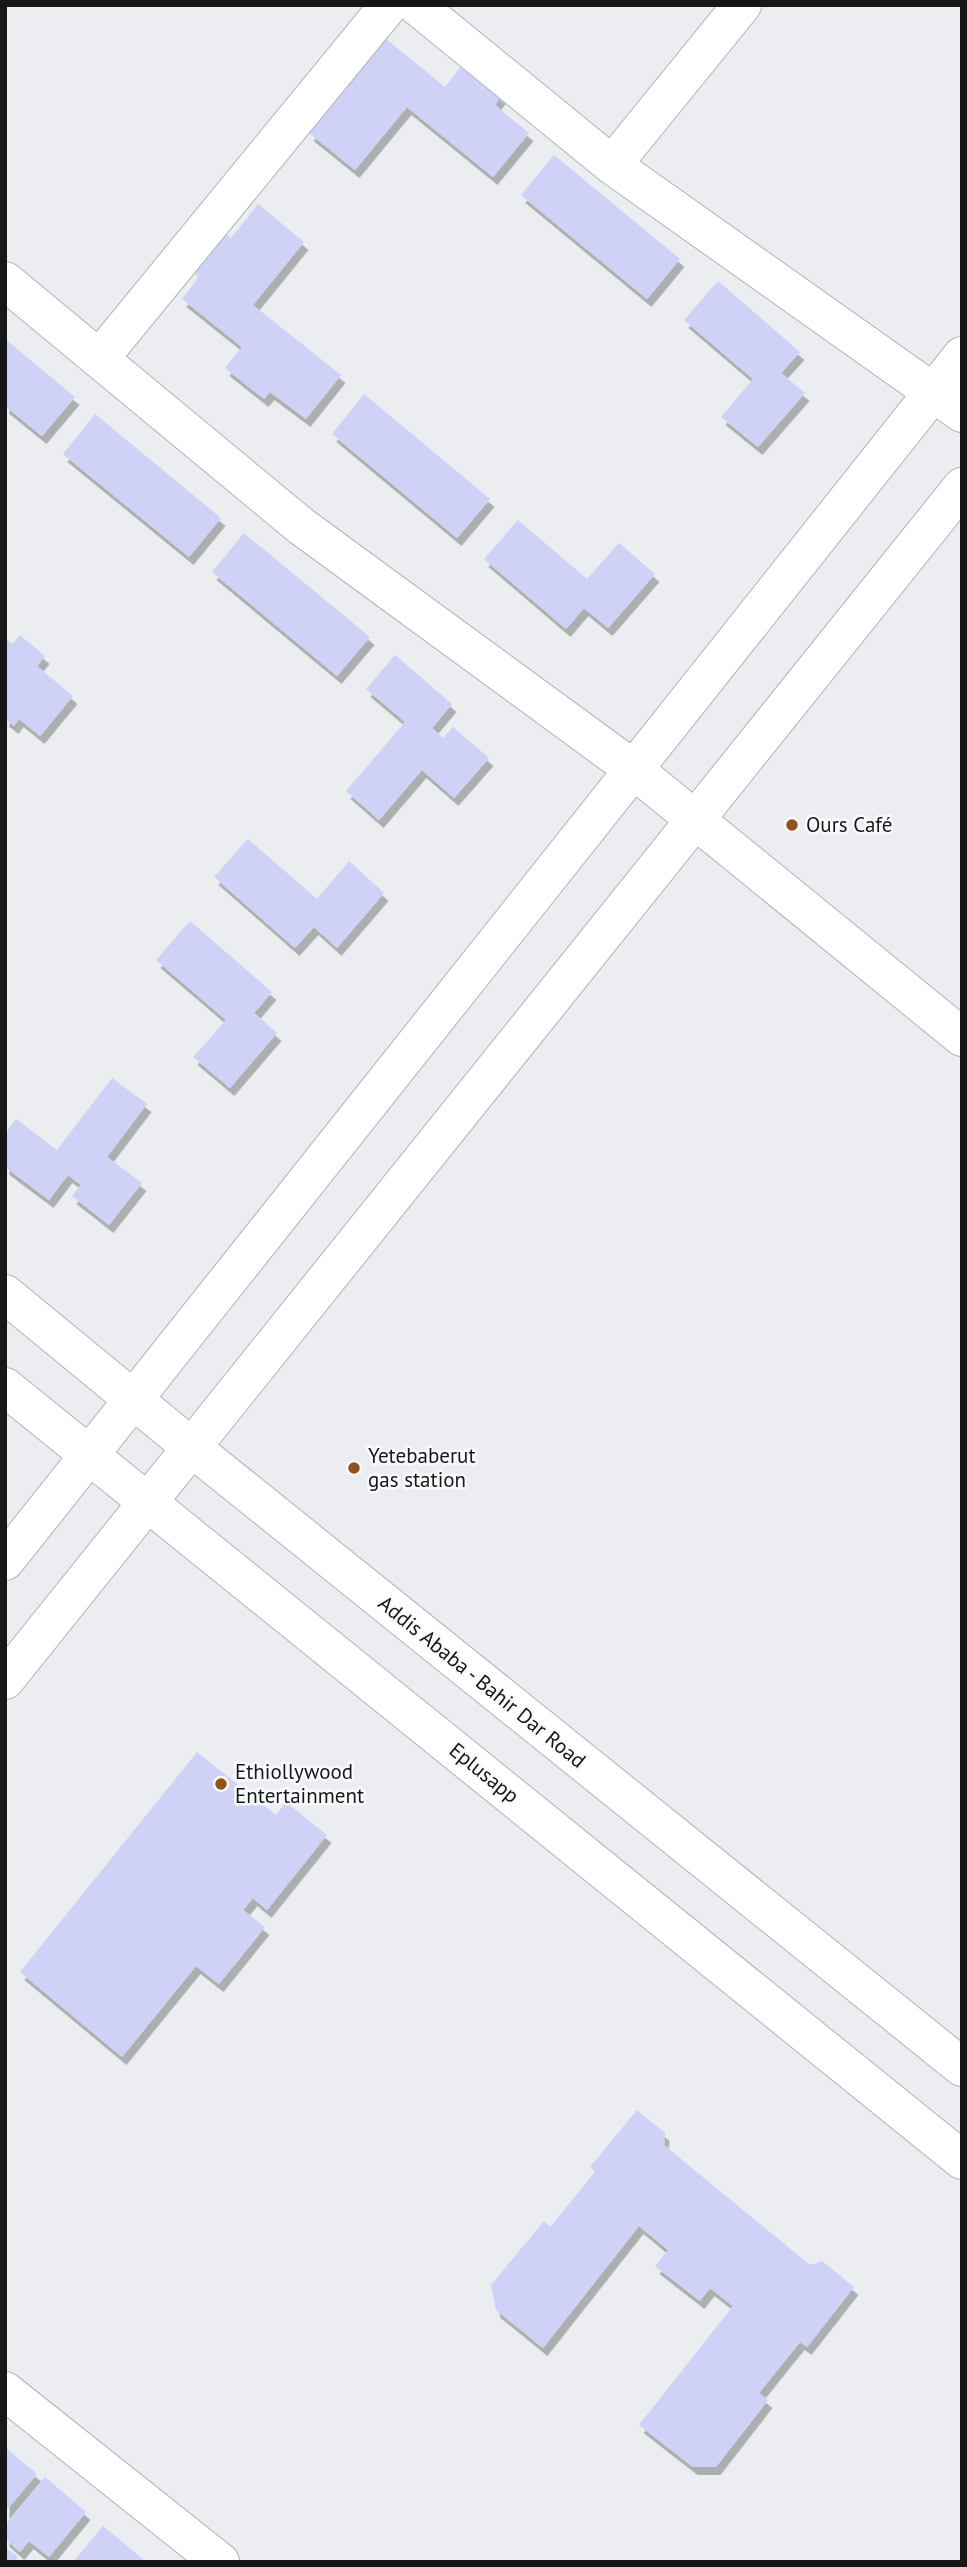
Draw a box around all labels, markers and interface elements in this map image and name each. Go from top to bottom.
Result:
place label: Ours Café [806,811,892,838]
marker: Ours Café [784,817,800,833]
place label: Yetebaberut gas station [368,1442,476,1493]
marker: Yetebaberut gas station [346,1460,362,1476]
street label: Addis Ababa - Bahir Dar Road [373,1589,592,1774]
street label: Eplusapp [444,1736,525,1809]
place label: Ethiollywood Entertainment [235,1758,364,1809]
marker: Ethiollywood Entertainment [213,1776,229,1792]

